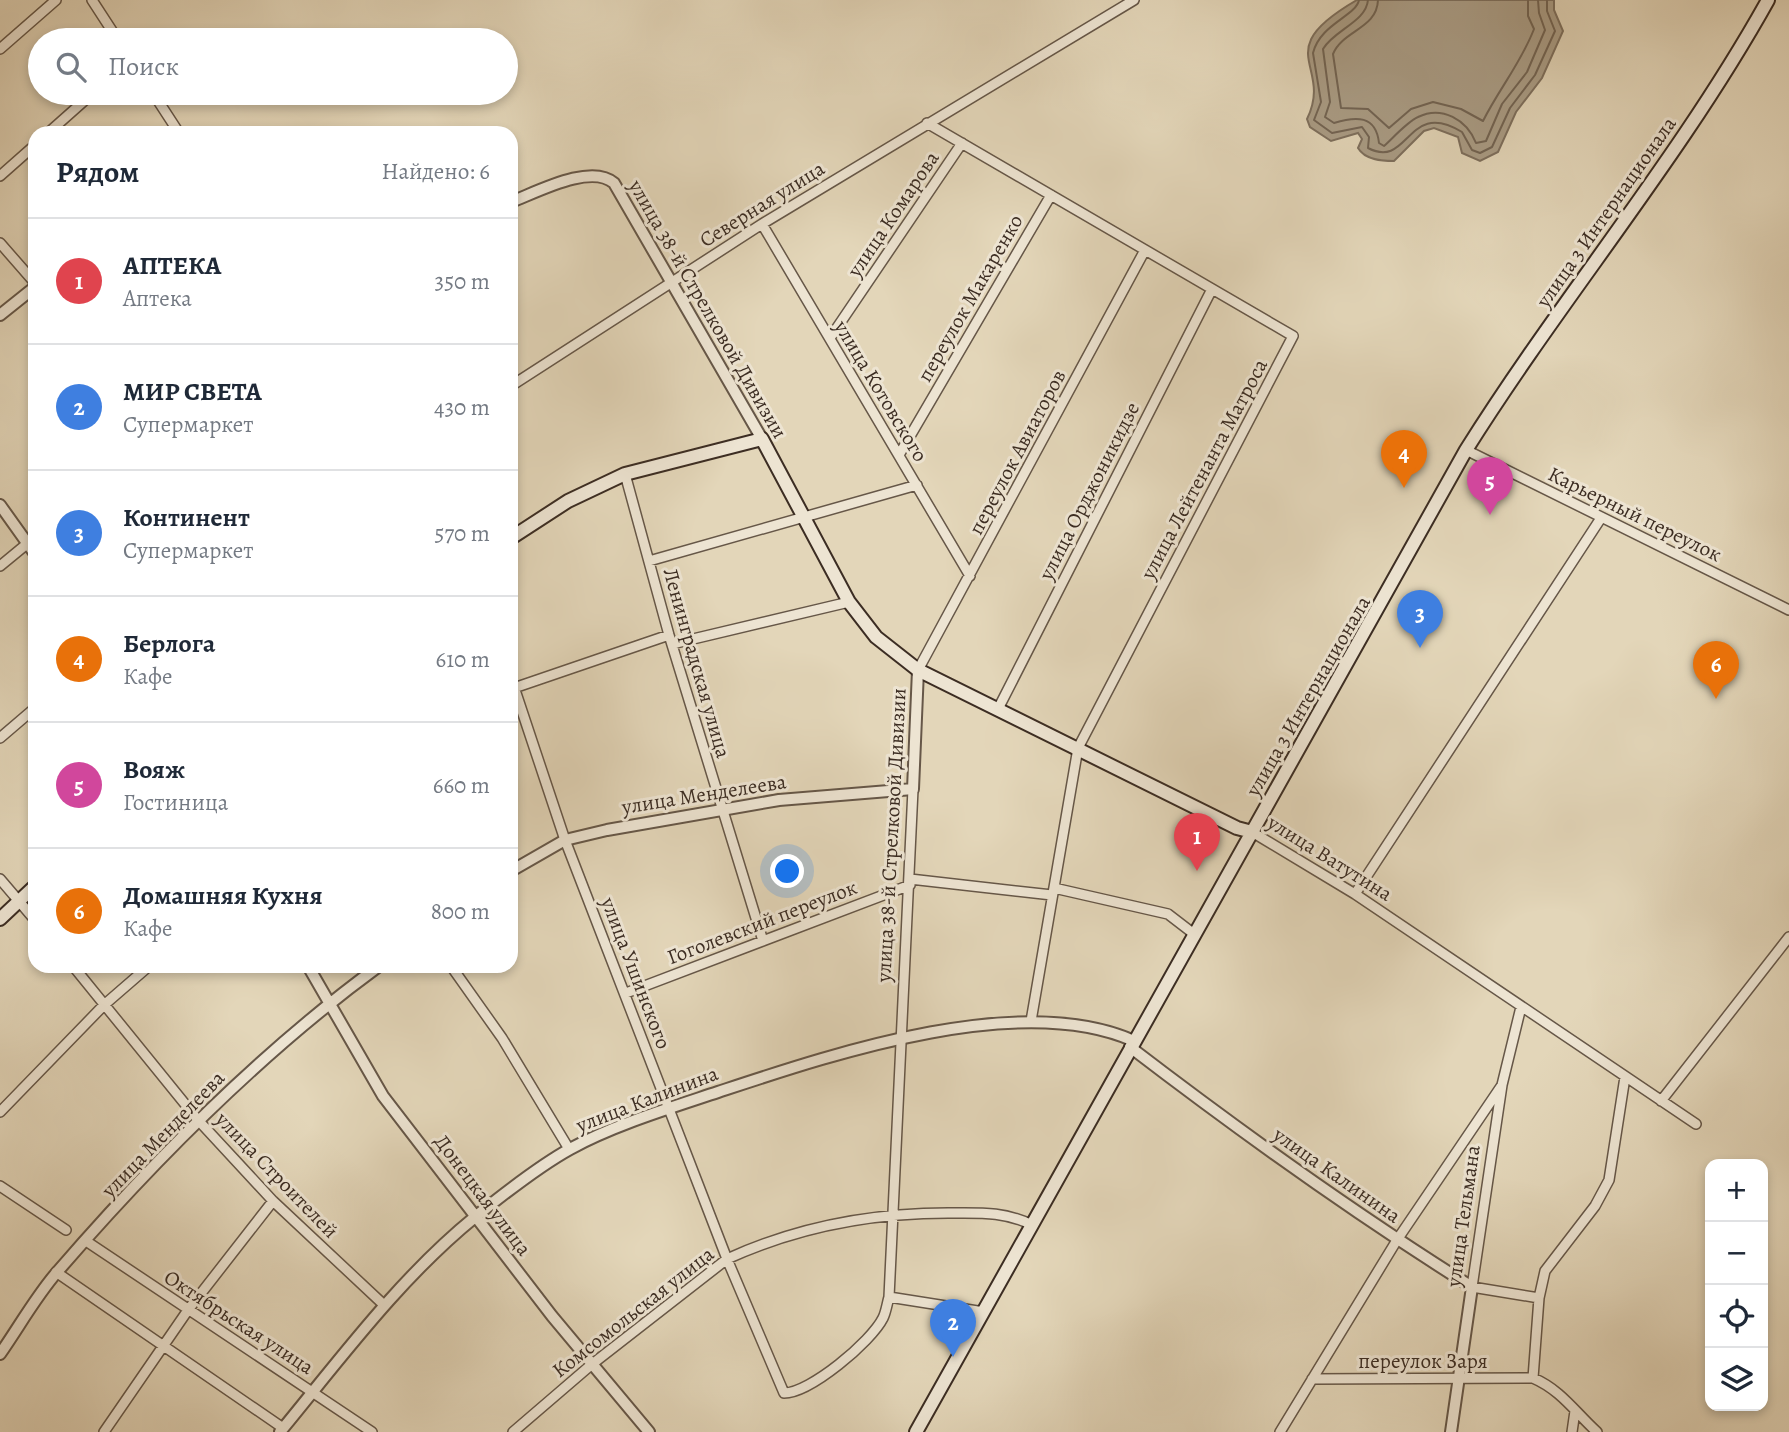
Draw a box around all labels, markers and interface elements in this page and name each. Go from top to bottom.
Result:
search box [28,28,518,105]
icon: search [52,48,90,86]
text: Поиск [108,49,179,84]
street label: улица 3 Интернационала [1529,111,1683,314]
street label: улица Комарова [840,145,946,283]
text: Рядом [56,152,139,192]
street label: Северная улица [694,154,830,254]
text: Найдено: 6 [382,156,490,187]
street label: улица 38-й Стрелковой Дивизии [622,174,794,444]
street label: переулок Макаренко [911,209,1029,387]
text: АПТЕКА [123,248,221,283]
text: 1 [75,266,83,297]
text: 350 m [435,266,490,297]
text: Аптека [123,283,192,314]
street label: улица Котовского [827,314,934,467]
street label: улица Лейтенанта Матроса [1133,354,1274,585]
street label: переулок Авиаторов [962,365,1072,539]
text: МИР СВЕТА [123,374,262,409]
text: 2 [73,392,85,423]
text: 430 m [434,392,490,423]
street label: улица Орджоникидзе [1032,397,1146,586]
text: Супермаркет [123,409,254,440]
pin: 4 [1381,430,1427,488]
pin: 5 [1467,457,1513,515]
street label: Карьерный переулок [1543,460,1727,568]
text: Континент [123,500,250,535]
text: 3 [74,518,84,549]
text: 570 m [435,518,490,549]
text: Супермаркет [123,535,254,566]
street label: Ленинградская улица [656,565,738,762]
street label: улица 3 Интернационала [1239,590,1377,802]
pin: 3 [1397,590,1443,648]
text: Берлога [123,626,215,661]
pin: 6 [1693,641,1739,699]
text: 4 [74,644,84,675]
text: 610 m [436,644,490,675]
text: Кафе [123,661,173,692]
street label: улица 38-й Стрелковой Дивизии [869,687,913,984]
text: Вояж [123,752,185,787]
street label: улица Менделеева [619,767,789,821]
text: 5 [74,770,84,801]
text: 660 m [433,770,490,801]
text: Гостиница [123,787,228,818]
street label: улица Ватутина [1261,808,1398,908]
pin: 1 [1174,813,1220,871]
your location [770,854,804,888]
street label: Гоголевский переулок [663,873,861,971]
text: Домашняя Кухня [123,878,323,913]
street label: улица Ушинского [594,892,678,1053]
text: 6 [74,896,84,927]
text: 800 m [431,896,490,927]
text: Кафе [123,913,173,944]
street label: улица Калинина [571,1059,722,1139]
street label: улица Менделеева [95,1064,231,1204]
street label: улица Строителей [209,1105,345,1244]
street label: улица Калинина [1267,1120,1407,1230]
street label: Донецкая улица [428,1128,538,1262]
street label: улица Тельмана [1439,1143,1487,1290]
map controls [1705,1159,1768,1411]
button: + [1705,1159,1768,1222]
button: − [1705,1222,1768,1285]
street label: Комсомольская улица [546,1240,720,1384]
street label: Октябрьская улица [159,1263,320,1381]
button: locate [1705,1285,1768,1348]
pin: 2 [930,1299,976,1357]
street label: переулок Заря [1358,1347,1488,1375]
button: layers [1705,1348,1768,1411]

